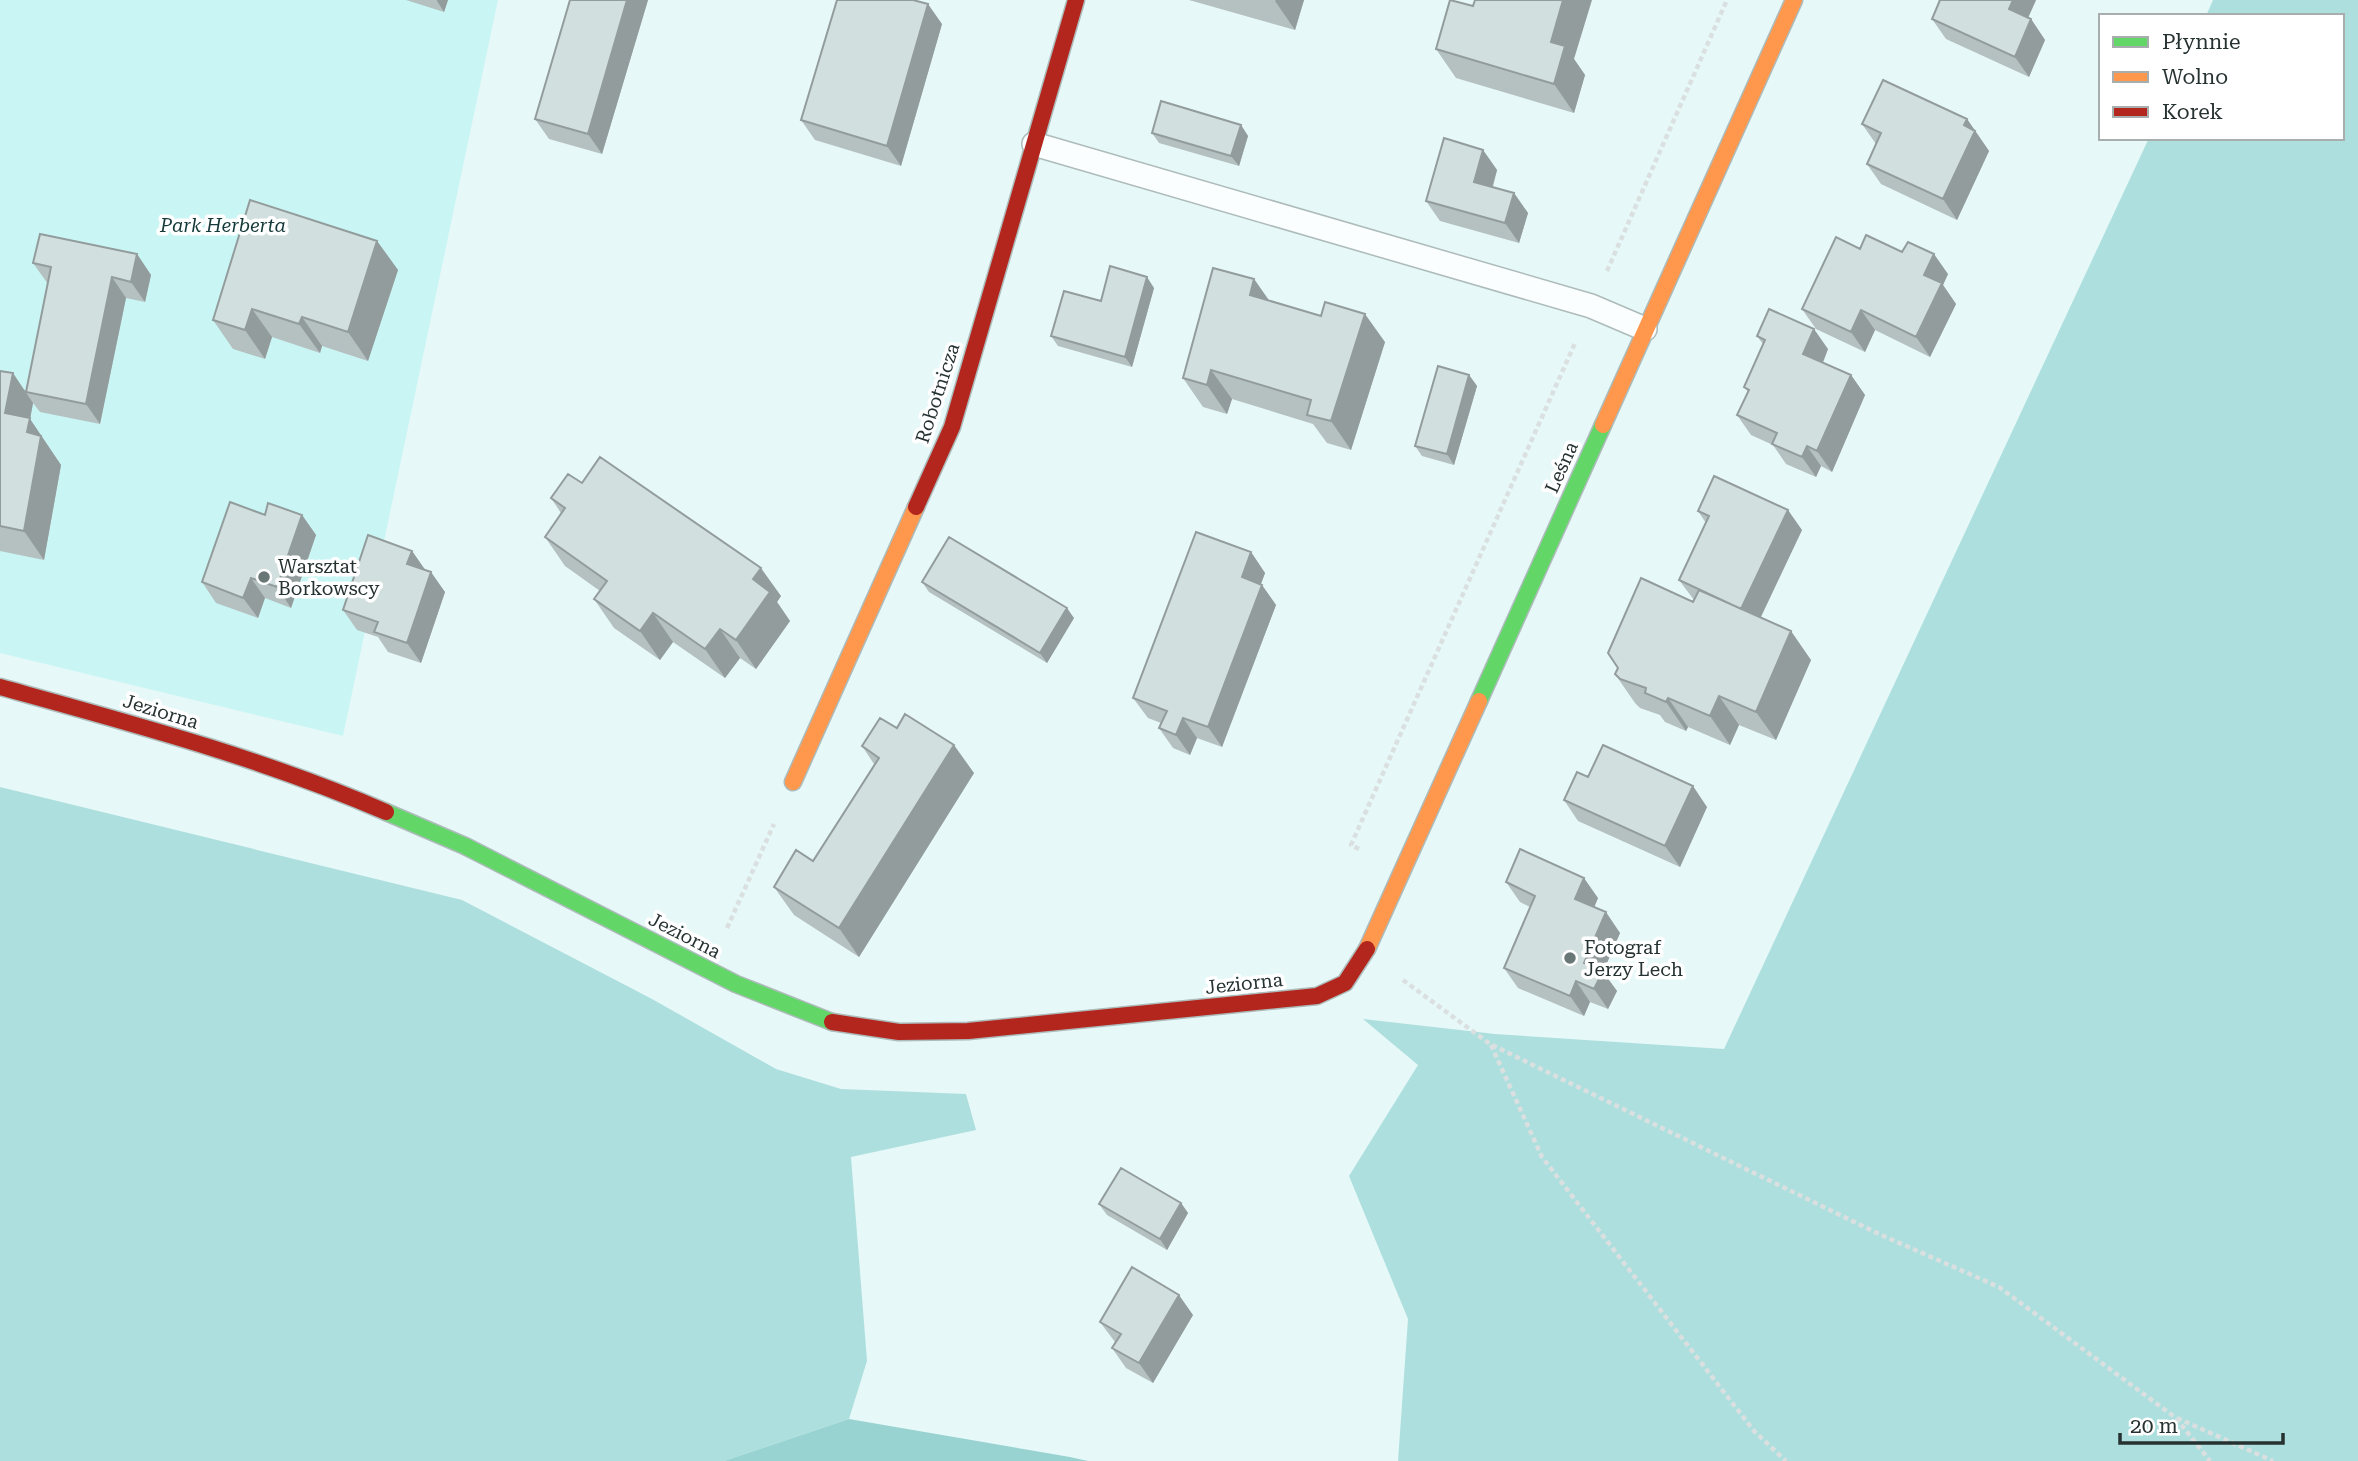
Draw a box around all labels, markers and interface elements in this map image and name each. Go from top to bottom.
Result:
legend [2099,14,2344,140]
text: Płynnie [2162,30,2241,54]
text: Wolno [2162,65,2228,89]
text: Korek [2162,100,2223,124]
park label: Park Herberta [159,214,286,237]
street label: Robotnicza [911,340,965,446]
street label: Leśna [1540,437,1583,496]
place label: Warsztat Borkowscy [278,555,380,600]
marker: Warsztat Borkowscy [256,569,272,585]
street label: Jeziorna [120,689,202,734]
street label: Jeziorna [645,908,725,964]
place label: Fotograf Jerzy Lech [1584,936,1683,981]
marker: Fotograf Jerzy Lech [1562,950,1578,966]
street label: Jeziorna [1204,968,1285,999]
scale bar [2120,1402,2283,1446]
text: 20 m [2130,1414,2178,1438]

